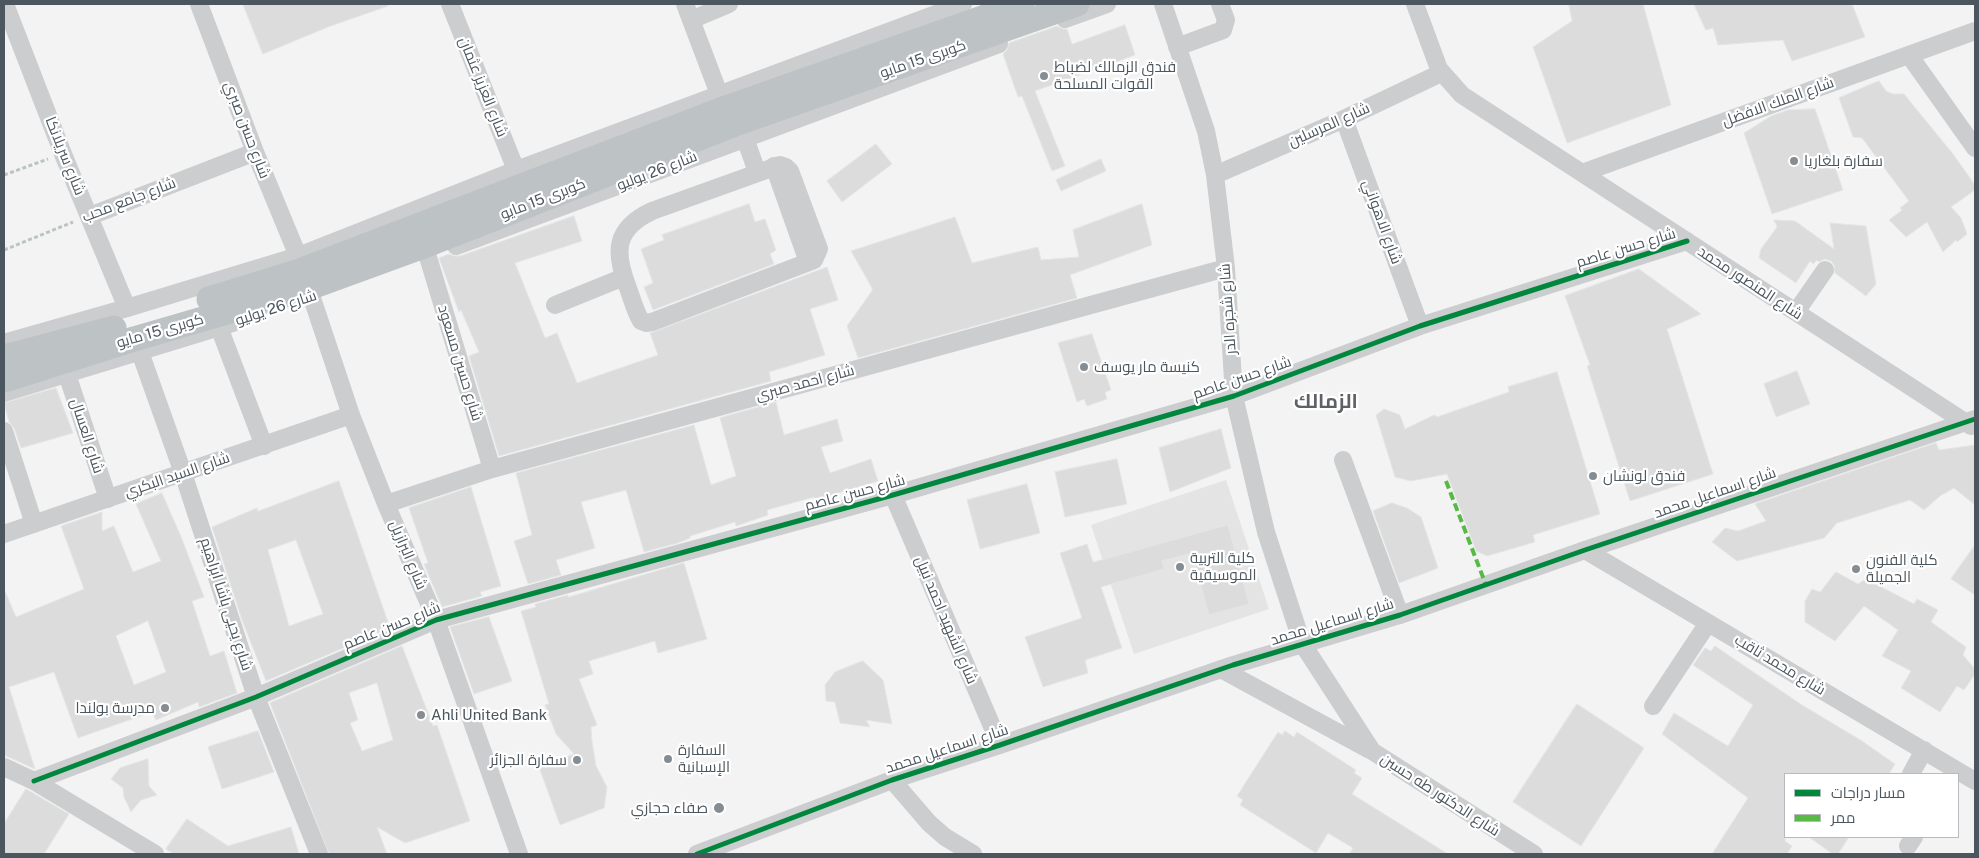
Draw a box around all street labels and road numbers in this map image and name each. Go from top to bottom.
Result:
street label: شارع العزيز عثمان [455,34,511,140]
street label: كوبرى 15 مايو [878,36,968,82]
street label: شارع الملك الافضل [1720,73,1836,131]
street label: شارع حسن صبري [220,79,274,181]
street label: شارع المرسلين [1285,99,1373,151]
street label: شارع سريلانكا [41,114,89,198]
street label: شارع 26 يوليو [614,147,700,195]
street label: شارع جامع محب [80,174,178,226]
street label: كوبرى 15 مايو [498,175,588,223]
street label: شارع الاهواني [1358,177,1406,267]
street label: شارع حسن عاصم [1574,224,1678,272]
street label: شارع المنصور محمد [1694,242,1806,324]
street label: شارع شجره الدر [1216,263,1240,355]
street label: شارع 26 يوليو [233,286,319,330]
street label: شارع حسين مسعود [434,303,486,423]
street label: كوبرى 15 مايو [114,310,206,352]
street label: شارع حسن عاصم [1190,353,1294,403]
street label: شارع احمد صبري [754,361,856,405]
street label: شارع العسال [66,396,108,476]
street label: شارع السيد البكري [122,449,232,501]
street label: شارع اسماعيل محمد [1652,464,1778,522]
street label: شارع حسن عاصم [803,471,907,515]
street label: شارع البرازيل [385,518,431,592]
street label: شارع يحيى باشا ابراهيم [196,535,256,673]
street label: شارع الشهيد احمد نبيل [911,553,981,687]
street label: شارع اسماعيل محمد [1268,595,1396,649]
street label: شارع حسن عاصم [341,598,443,654]
street label: شارع محمد ثاقب [1731,631,1829,699]
street label: شارع اسماعيل محمد [883,721,1011,777]
street label: شارع الدكتور طه حسين [1377,750,1503,840]

